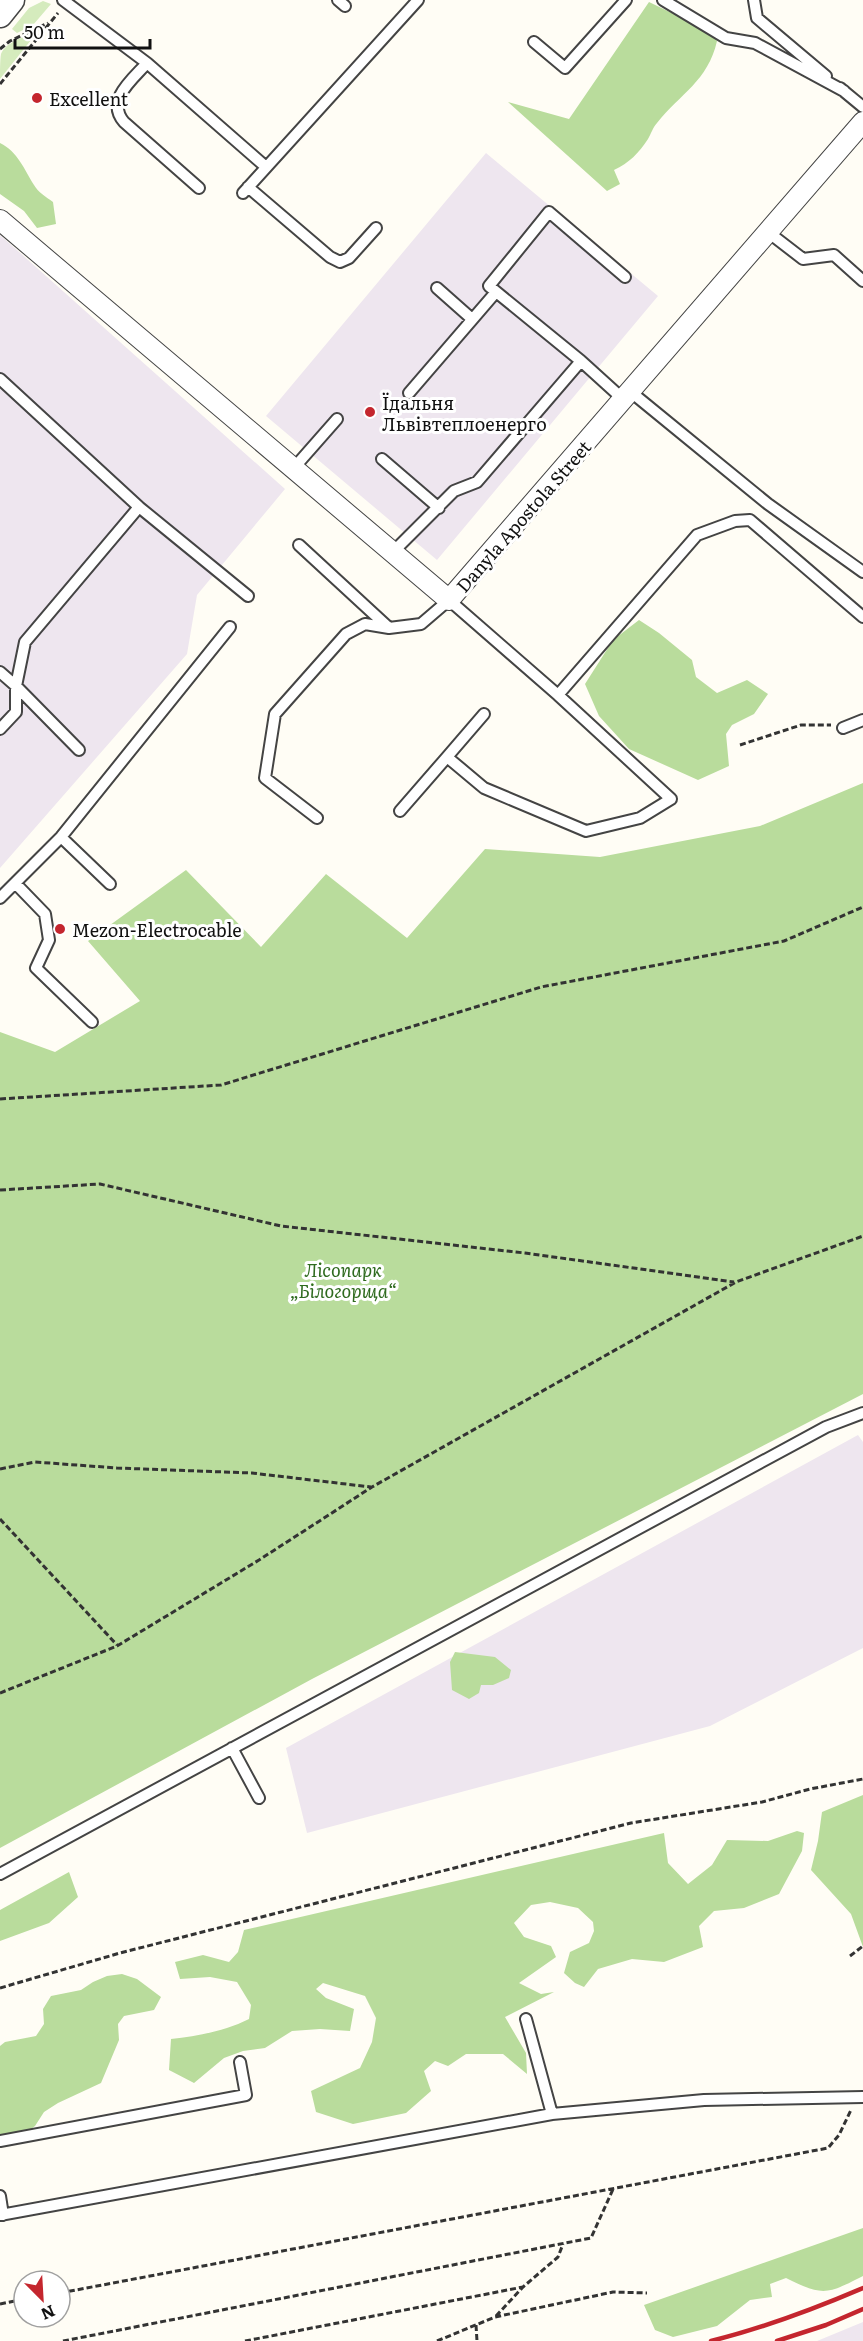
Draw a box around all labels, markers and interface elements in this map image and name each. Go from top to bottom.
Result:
scale bar [15,12,150,50]
text: 50 m [24,18,65,45]
place label: Excellent [49,85,129,112]
marker: Excellent [30,91,44,105]
place label: Їдальня Львівтеплоенерго [382,389,547,437]
marker: Їдальня Львівтеплоенерго [363,405,377,419]
street label: Danyla Apostola Street [449,433,597,598]
place label: Mezon-Electrocable [72,916,242,943]
marker: Mezon-Electrocable [53,922,67,936]
park label: Лісопарк „Білогорща“ [290,1256,396,1304]
north arrow [12,2269,72,2329]
text: N [37,2300,60,2327]

